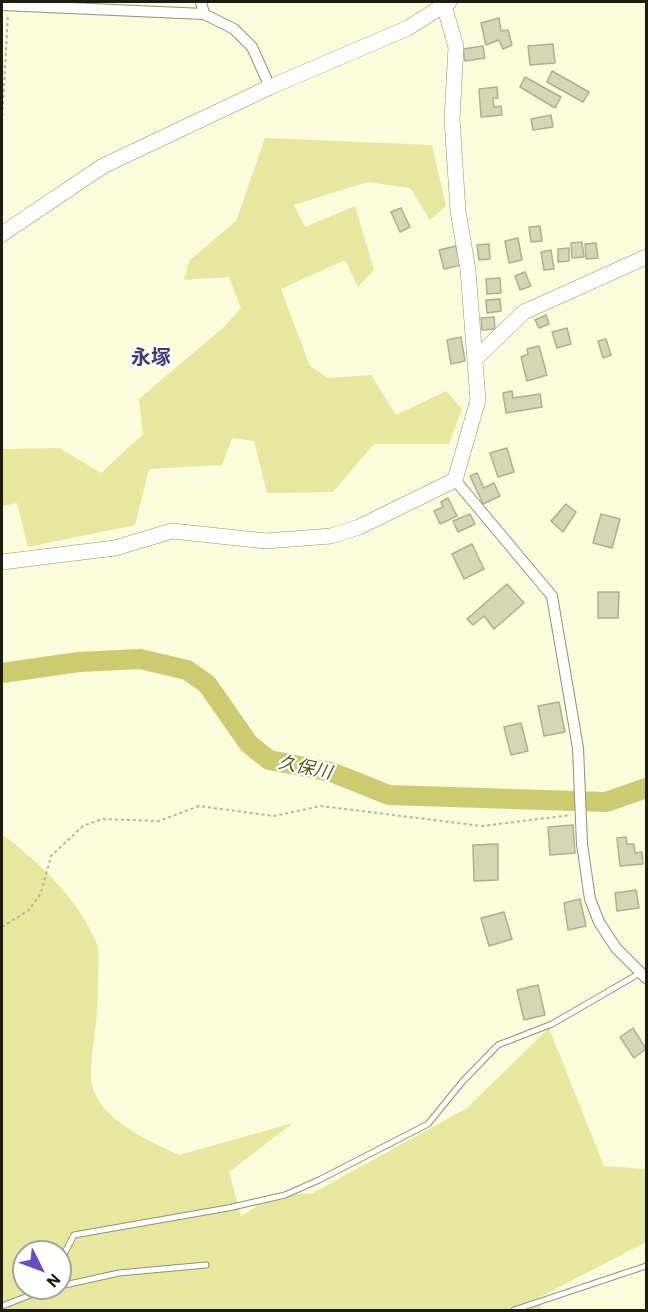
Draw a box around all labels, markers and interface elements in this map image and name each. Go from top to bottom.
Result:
district label: 永塚 [131,346,171,370]
water label: 久保川 [276,752,334,784]
north arrow [12,1240,72,1300]
text: N [43,1270,65,1292]

